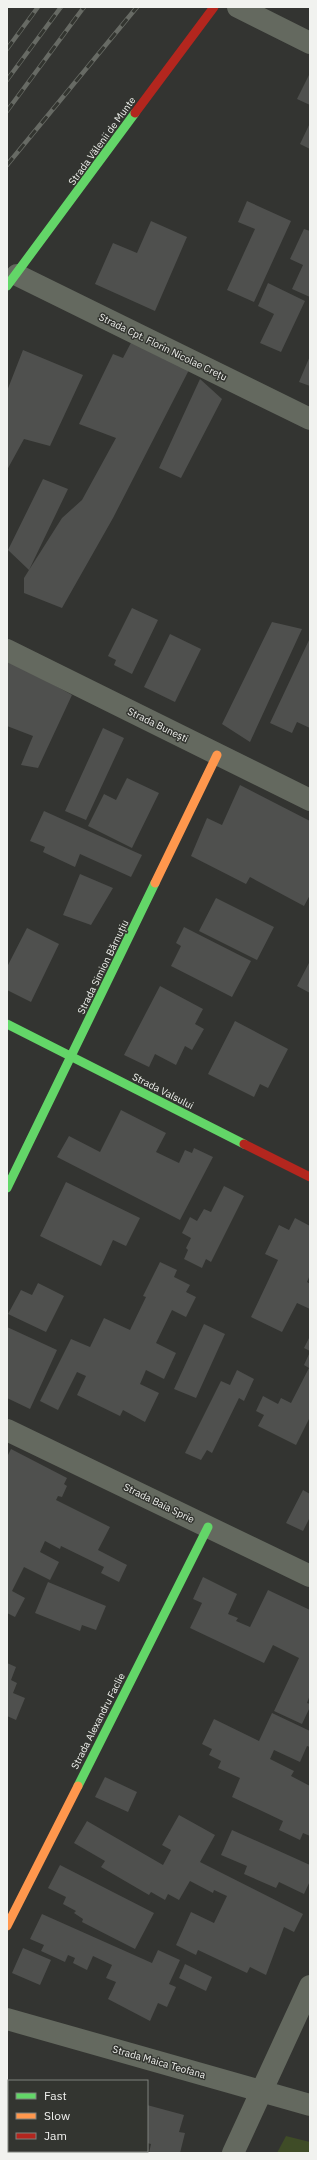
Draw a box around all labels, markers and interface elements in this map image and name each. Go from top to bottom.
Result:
street label: Strada Vălenii de Munte [66,94,139,188]
street label: Strada Cpt. Florin Nicolae Crețu [97,310,229,384]
street label: Strada Bunești [125,705,191,745]
street label: Strada Simion Bărnuțiu [74,918,132,1016]
street label: Strada Valsului [130,1070,196,1112]
street label: Strada Baia Sprie [121,1480,197,1526]
street label: Strada Alexandru Faclie [68,1670,128,1771]
street label: Strada Maica Teofana [111,2042,208,2082]
legend [8,2080,148,2152]
text: Fast [44,2088,67,2103]
text: Slow [44,2108,70,2123]
text: Jam [44,2128,67,2143]

